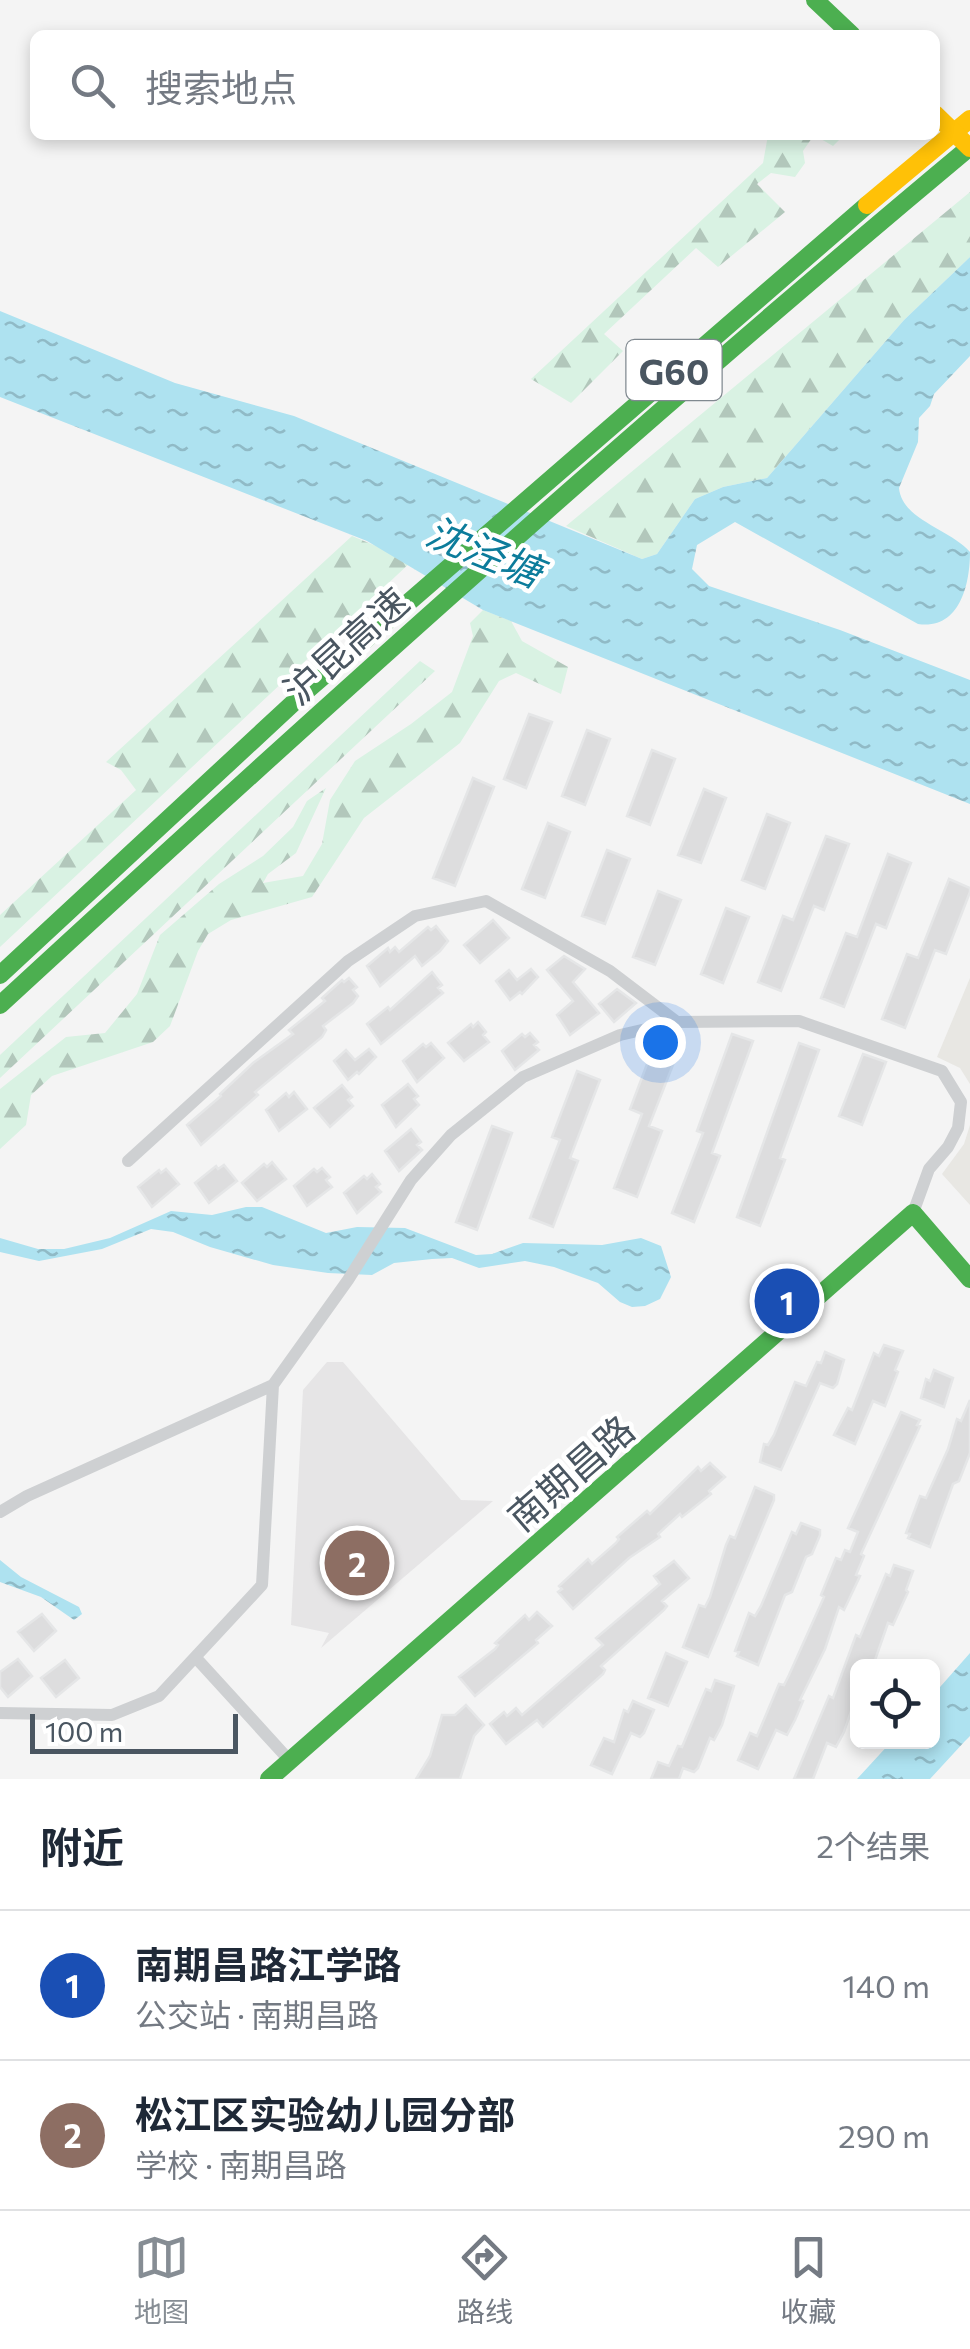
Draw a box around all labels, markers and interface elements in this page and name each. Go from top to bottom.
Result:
search box [30,30,940,140]
icon: search [65,58,120,113]
text: 搜索地点 [145,63,297,110]
road number: G60 [626,340,722,400]
water label: 沈泾塘 [420,505,555,597]
street label: 沪昆高速 [273,577,417,713]
your location [635,1017,686,1068]
pin: 1 [754,1264,820,1338]
street label: 南期昌路 [497,1404,643,1540]
pin: 2 [324,1526,390,1600]
map controls [850,1659,940,1749]
button: locate [850,1659,940,1749]
scale bar [30,1709,238,1754]
text: 100 m [45,1714,123,1748]
text: 附近 [40,1820,124,1872]
text: 2个结果 [816,1825,930,1865]
text: 南期昌路江学路 [135,1940,401,1987]
text: 1 [65,1965,80,2005]
text: 140 m [842,1965,930,2005]
text: 公交站 · 南期昌路 [135,1994,379,2034]
text: 松江区实验幼儿园分部 [135,2090,515,2137]
text: 2 [63,2115,82,2155]
text: 290 m [838,2115,930,2155]
text: 学校 · 南期昌路 [135,2144,347,2184]
tab: 地图 [134,2230,190,2330]
tab: 路线 [457,2230,513,2330]
tab: 收藏 [780,2230,836,2330]

